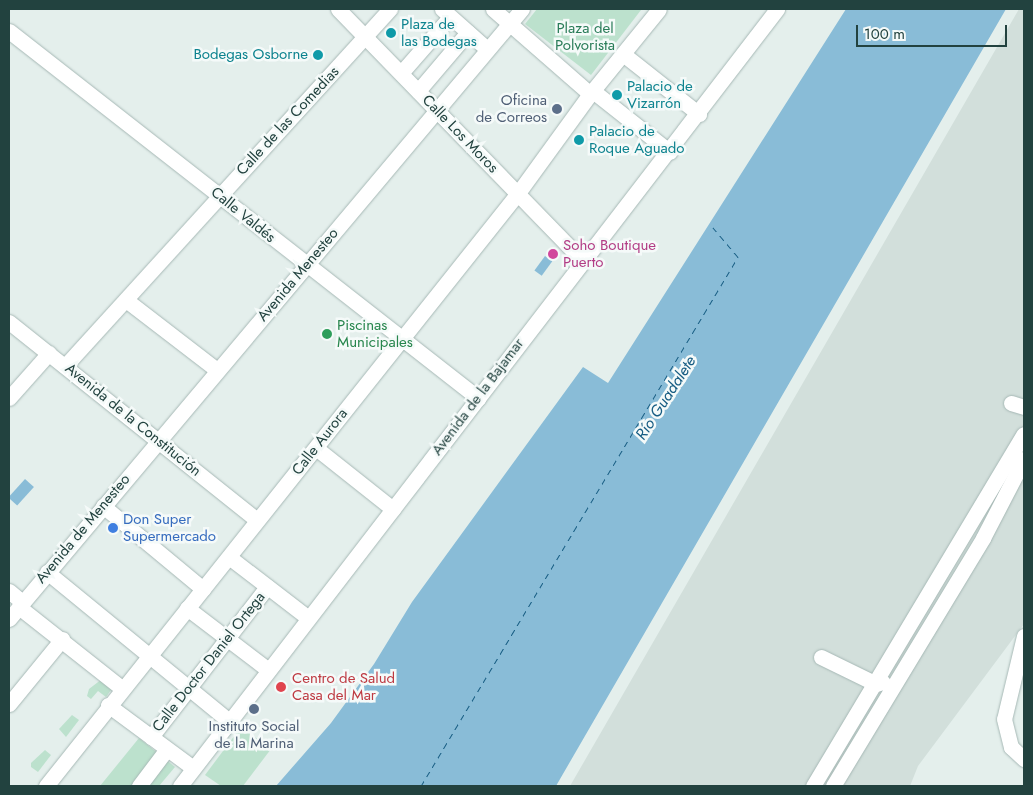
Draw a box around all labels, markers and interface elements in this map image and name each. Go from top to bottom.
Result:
place label: Plaza de las Bodegas [401,15,477,50]
scale bar [858,15,1009,47]
park label: Plaza del Polvorista [555,19,615,54]
text: 100 m [864,23,905,45]
marker: Plaza de las Bodegas [385,27,397,39]
place label: Bodegas Osborne [193,46,308,64]
marker: Bodegas Osborne [312,49,324,61]
street label: Calle de las Comedias [233,63,343,179]
place label: Palacio de Vizarrón [627,77,693,112]
marker: Palacio de Vizarrón [611,89,623,101]
street label: Calle Los Moros [418,91,502,177]
place label: Oficina de Correos [476,91,547,126]
marker: Oficina de Correos [551,103,563,115]
place label: Palacio de Roque Aguado [589,122,685,157]
marker: Palacio de Roque Aguado [573,134,585,146]
street label: Calle Valdés [207,183,279,247]
street label: Avenida Menesteo [254,225,342,325]
place label: Soho Boutique Puerto [563,236,656,271]
marker: Soho Boutique Puerto [547,248,559,260]
place label: Piscinas Municipales [337,316,413,351]
marker: Piscinas Municipales [321,328,333,340]
street label: Avenida de la Bajamar [428,335,528,459]
water label: Río Guadalete [632,353,700,443]
street label: Avenida de la Constitución [61,360,205,480]
street label: Calle Aurora [288,405,352,479]
street label: Avenida de Menesteo [32,471,134,587]
place label: Don Super Supermercado [123,510,216,545]
marker: Don Super Supermercado [107,522,119,534]
street label: Calle Doctor Daniel Ortega [149,588,269,736]
place label: Centro de Salud Casa del Mar [292,669,395,704]
marker: Centro de Salud Casa del Mar [274,680,288,694]
marker: Instituto Social de la Marina [248,703,260,715]
place label: Instituto Social de la Marina [208,717,300,752]

